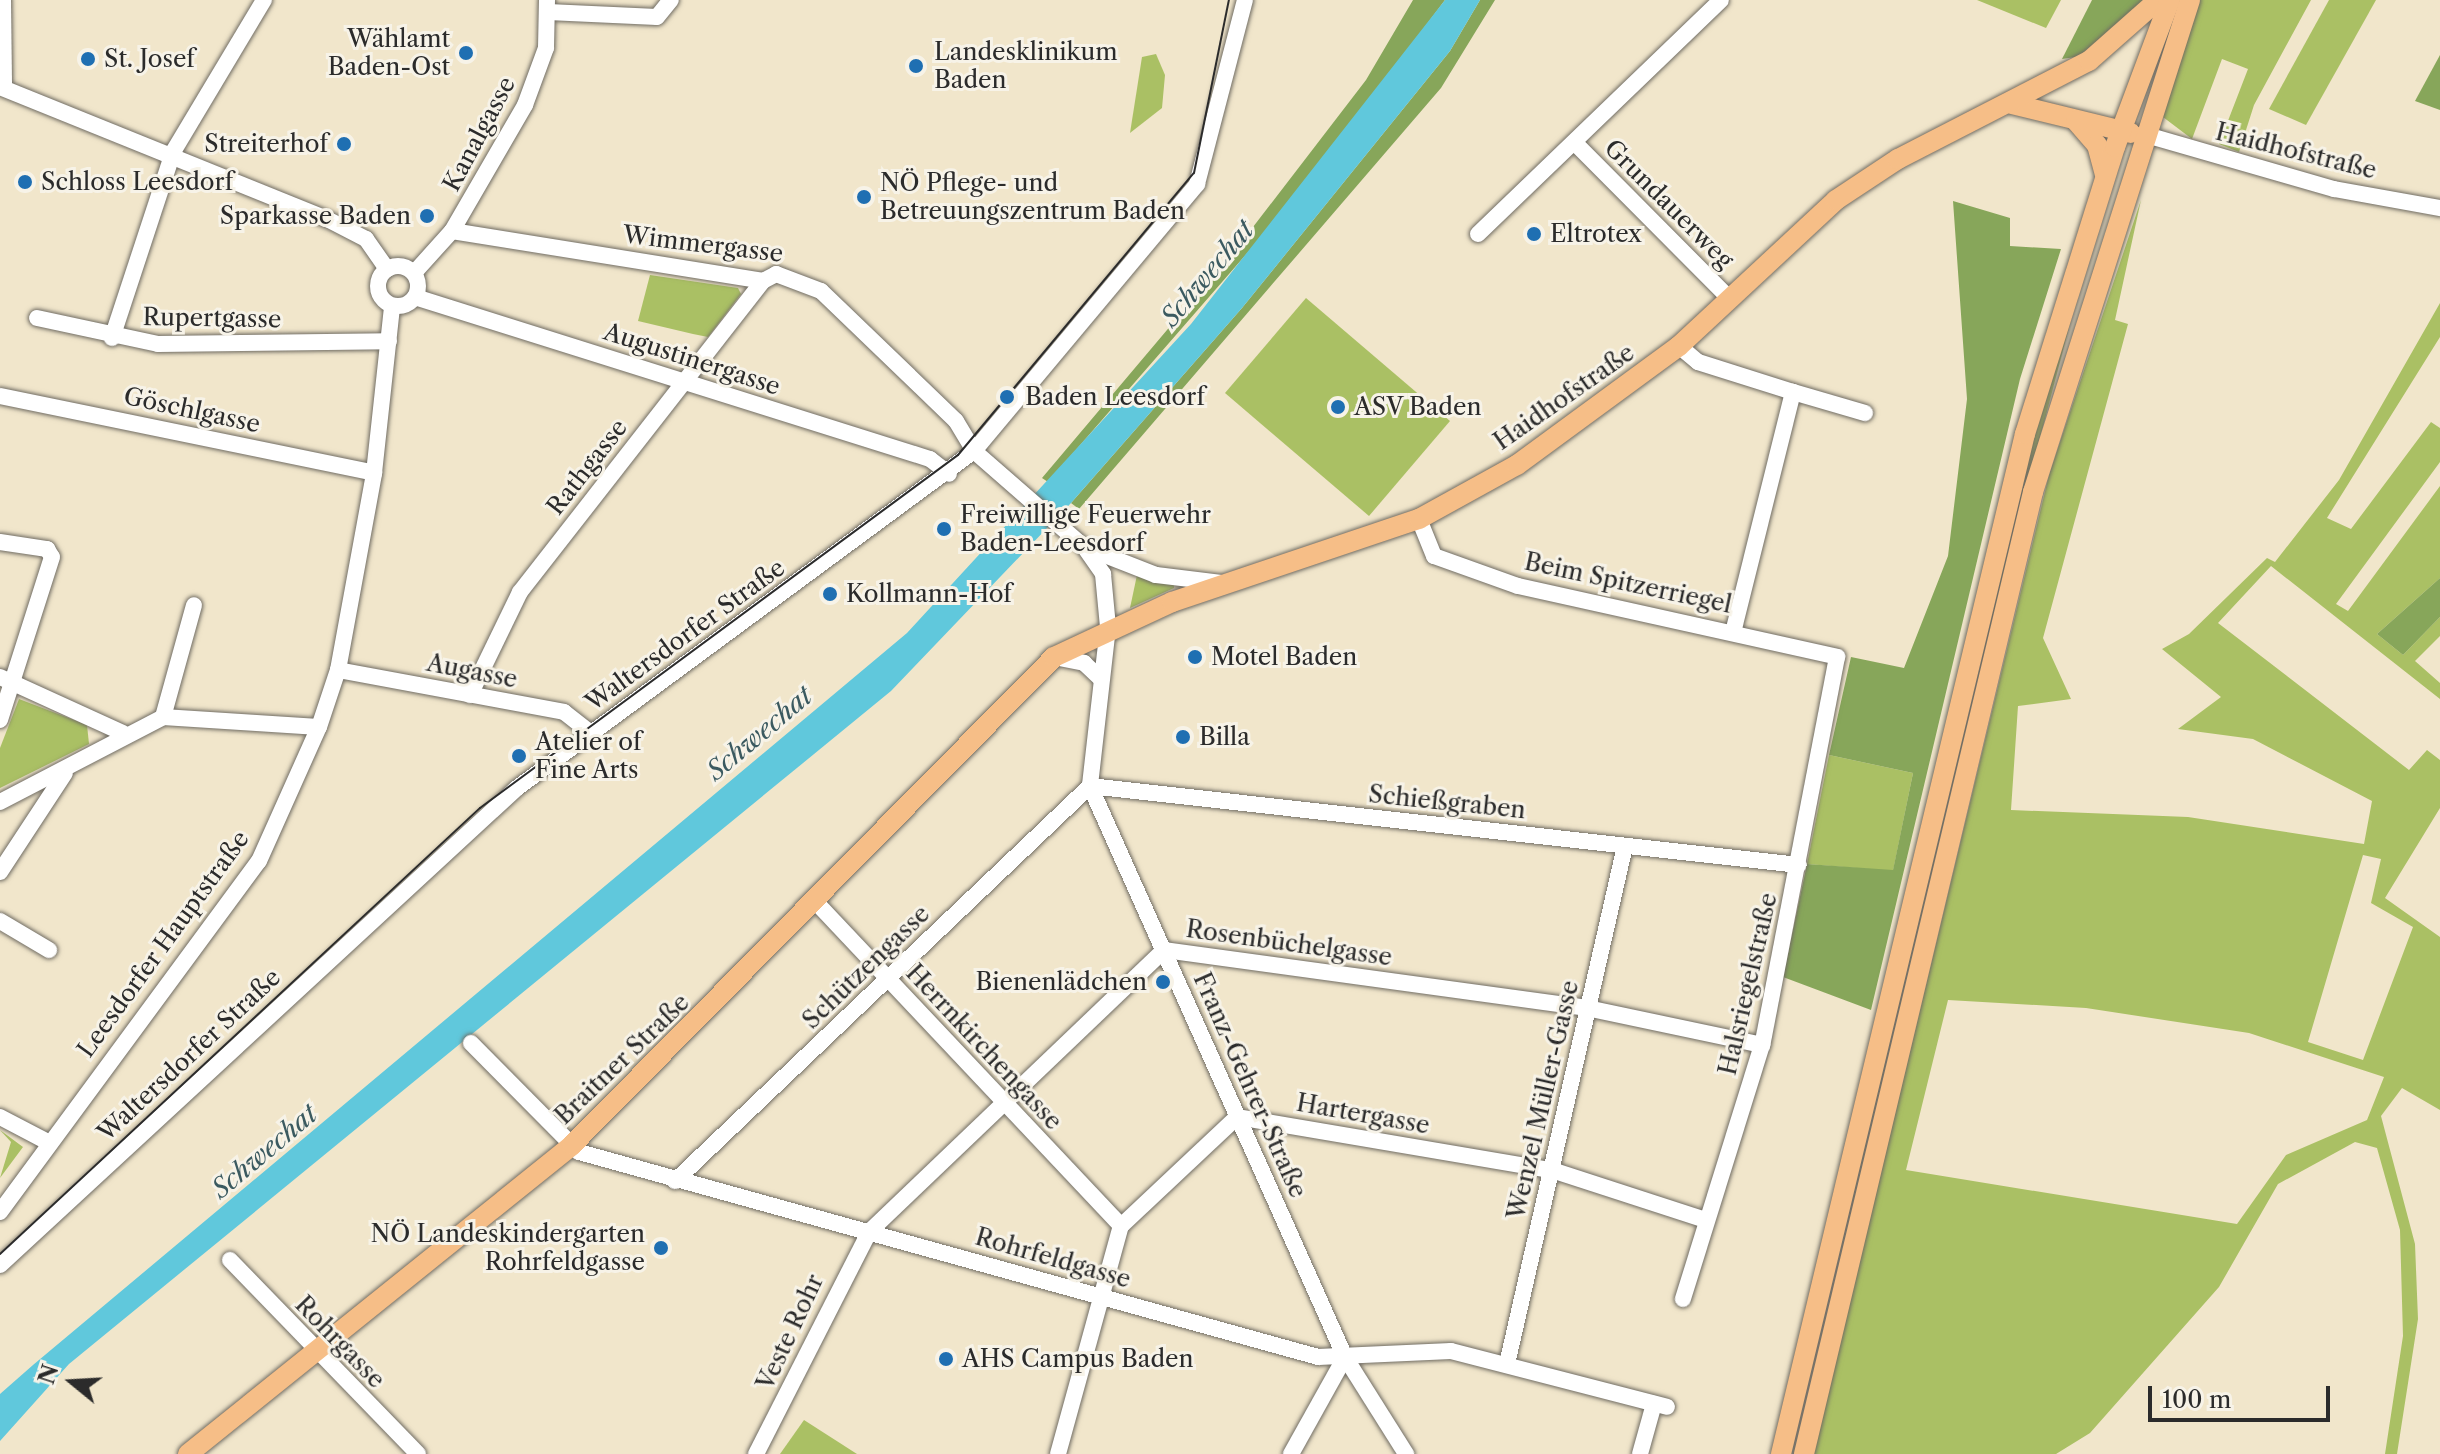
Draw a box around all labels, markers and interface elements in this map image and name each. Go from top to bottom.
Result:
place label: Wählamt Baden-Ost [328,25,450,81]
place label: Landesklinikum Baden [934,38,1118,94]
marker: Wählamt Baden-Ost [457,44,475,62]
place label: St. Josef [104,45,195,73]
marker: St. Josef [79,50,97,68]
marker: Landesklinikum Baden [905,55,927,77]
street label: Kanalgasse [437,72,521,196]
street label: Haidhofstraße [2213,117,2379,185]
place label: Streiterhof [204,130,328,158]
street label: Grundauerweg [1599,134,1739,274]
marker: Streiterhof [335,135,353,153]
place label: Schloss Leesdorf [41,168,233,196]
place label: NÖ Pflege- und Betreuungszentrum Baden [880,169,1185,225]
marker: Schloss Leesdorf [16,173,34,191]
marker: NÖ Pflege- und Betreuungszentrum Baden [855,188,873,206]
place label: Sparkasse Baden [220,202,411,230]
marker: Sparkasse Baden [418,207,436,225]
water label: Schwechat [1155,215,1261,333]
street label: Wimmergasse [621,220,785,268]
place label: Eltrotex [1550,220,1642,248]
marker: Eltrotex [1525,225,1543,243]
street label: Rupertgasse [142,302,282,334]
street label: Augustinergasse [600,317,784,401]
street label: Haidhofstraße [1488,338,1640,456]
street label: Göschlgasse [121,381,263,439]
place label: Baden Leesdorf [1025,383,1205,411]
marker: Baden Leesdorf [996,386,1018,408]
place label: ASV Baden [1354,393,1482,421]
marker: ASV Baden [1329,398,1347,416]
street label: Rathgasse [541,413,633,521]
place label: Freiwillige Feuerwehr Baden-Leesdorf [960,501,1211,557]
marker: Freiwillige Feuerwehr Baden-Leesdorf [935,520,953,538]
street label: Beim Spitzerriegel [1522,547,1734,619]
street label: Waltersdorfer Straße [580,553,790,717]
place label: Kollmann-Hof [846,580,1012,608]
marker: Kollmann-Hof [821,585,839,603]
place label: Motel Baden [1211,643,1357,671]
street label: Augasse [424,648,520,694]
marker: Motel Baden [1186,648,1204,666]
water label: Schwechat [701,681,819,787]
place label: Billa [1199,723,1250,751]
place label: Atelier of Fine Arts [535,728,642,784]
marker: Billa [1174,728,1192,746]
marker: Atelier of Fine Arts [510,747,528,765]
street label: Schießgraben [1367,779,1527,825]
street label: Leesdorfer Hauptstraße [71,825,255,1063]
street label: Halsriegelstraße [1713,890,1783,1078]
street label: Schützengasse [797,899,935,1035]
street label: Rosenbüchelgasse [1184,914,1394,972]
street label: Herrnkirchengasse [900,958,1068,1136]
street label: Waltersdorfer Straße [92,963,286,1147]
place label: Bienenlädchen [976,968,1147,996]
street label: Franz-Gehrer-Straße [1187,968,1313,1202]
marker: Bienenlädchen [1154,973,1172,991]
street label: Wenzel Müller-Gasse [1501,978,1585,1222]
street label: Braitner Straße [549,988,695,1130]
street label: Hartergasse [1294,1088,1432,1140]
water label: Schwechat [206,1099,324,1205]
place label: NÖ Landeskindergarten Rohrfeldgasse [371,1220,645,1276]
street label: Rohrfeldgasse [972,1222,1134,1294]
marker: NÖ Landeskindergarten Rohrfeldgasse [652,1239,670,1257]
street label: Veste Rohr [751,1270,829,1394]
street label: Rohrgasse [289,1290,391,1394]
north arrow [32,1342,112,1422]
place label: AHS Campus Baden [962,1345,1194,1373]
marker: AHS Campus Baden [937,1350,955,1368]
text: N [33,1361,64,1388]
scale bar [2152,1370,2334,1420]
text: 100 m [2162,1385,2231,1414]

